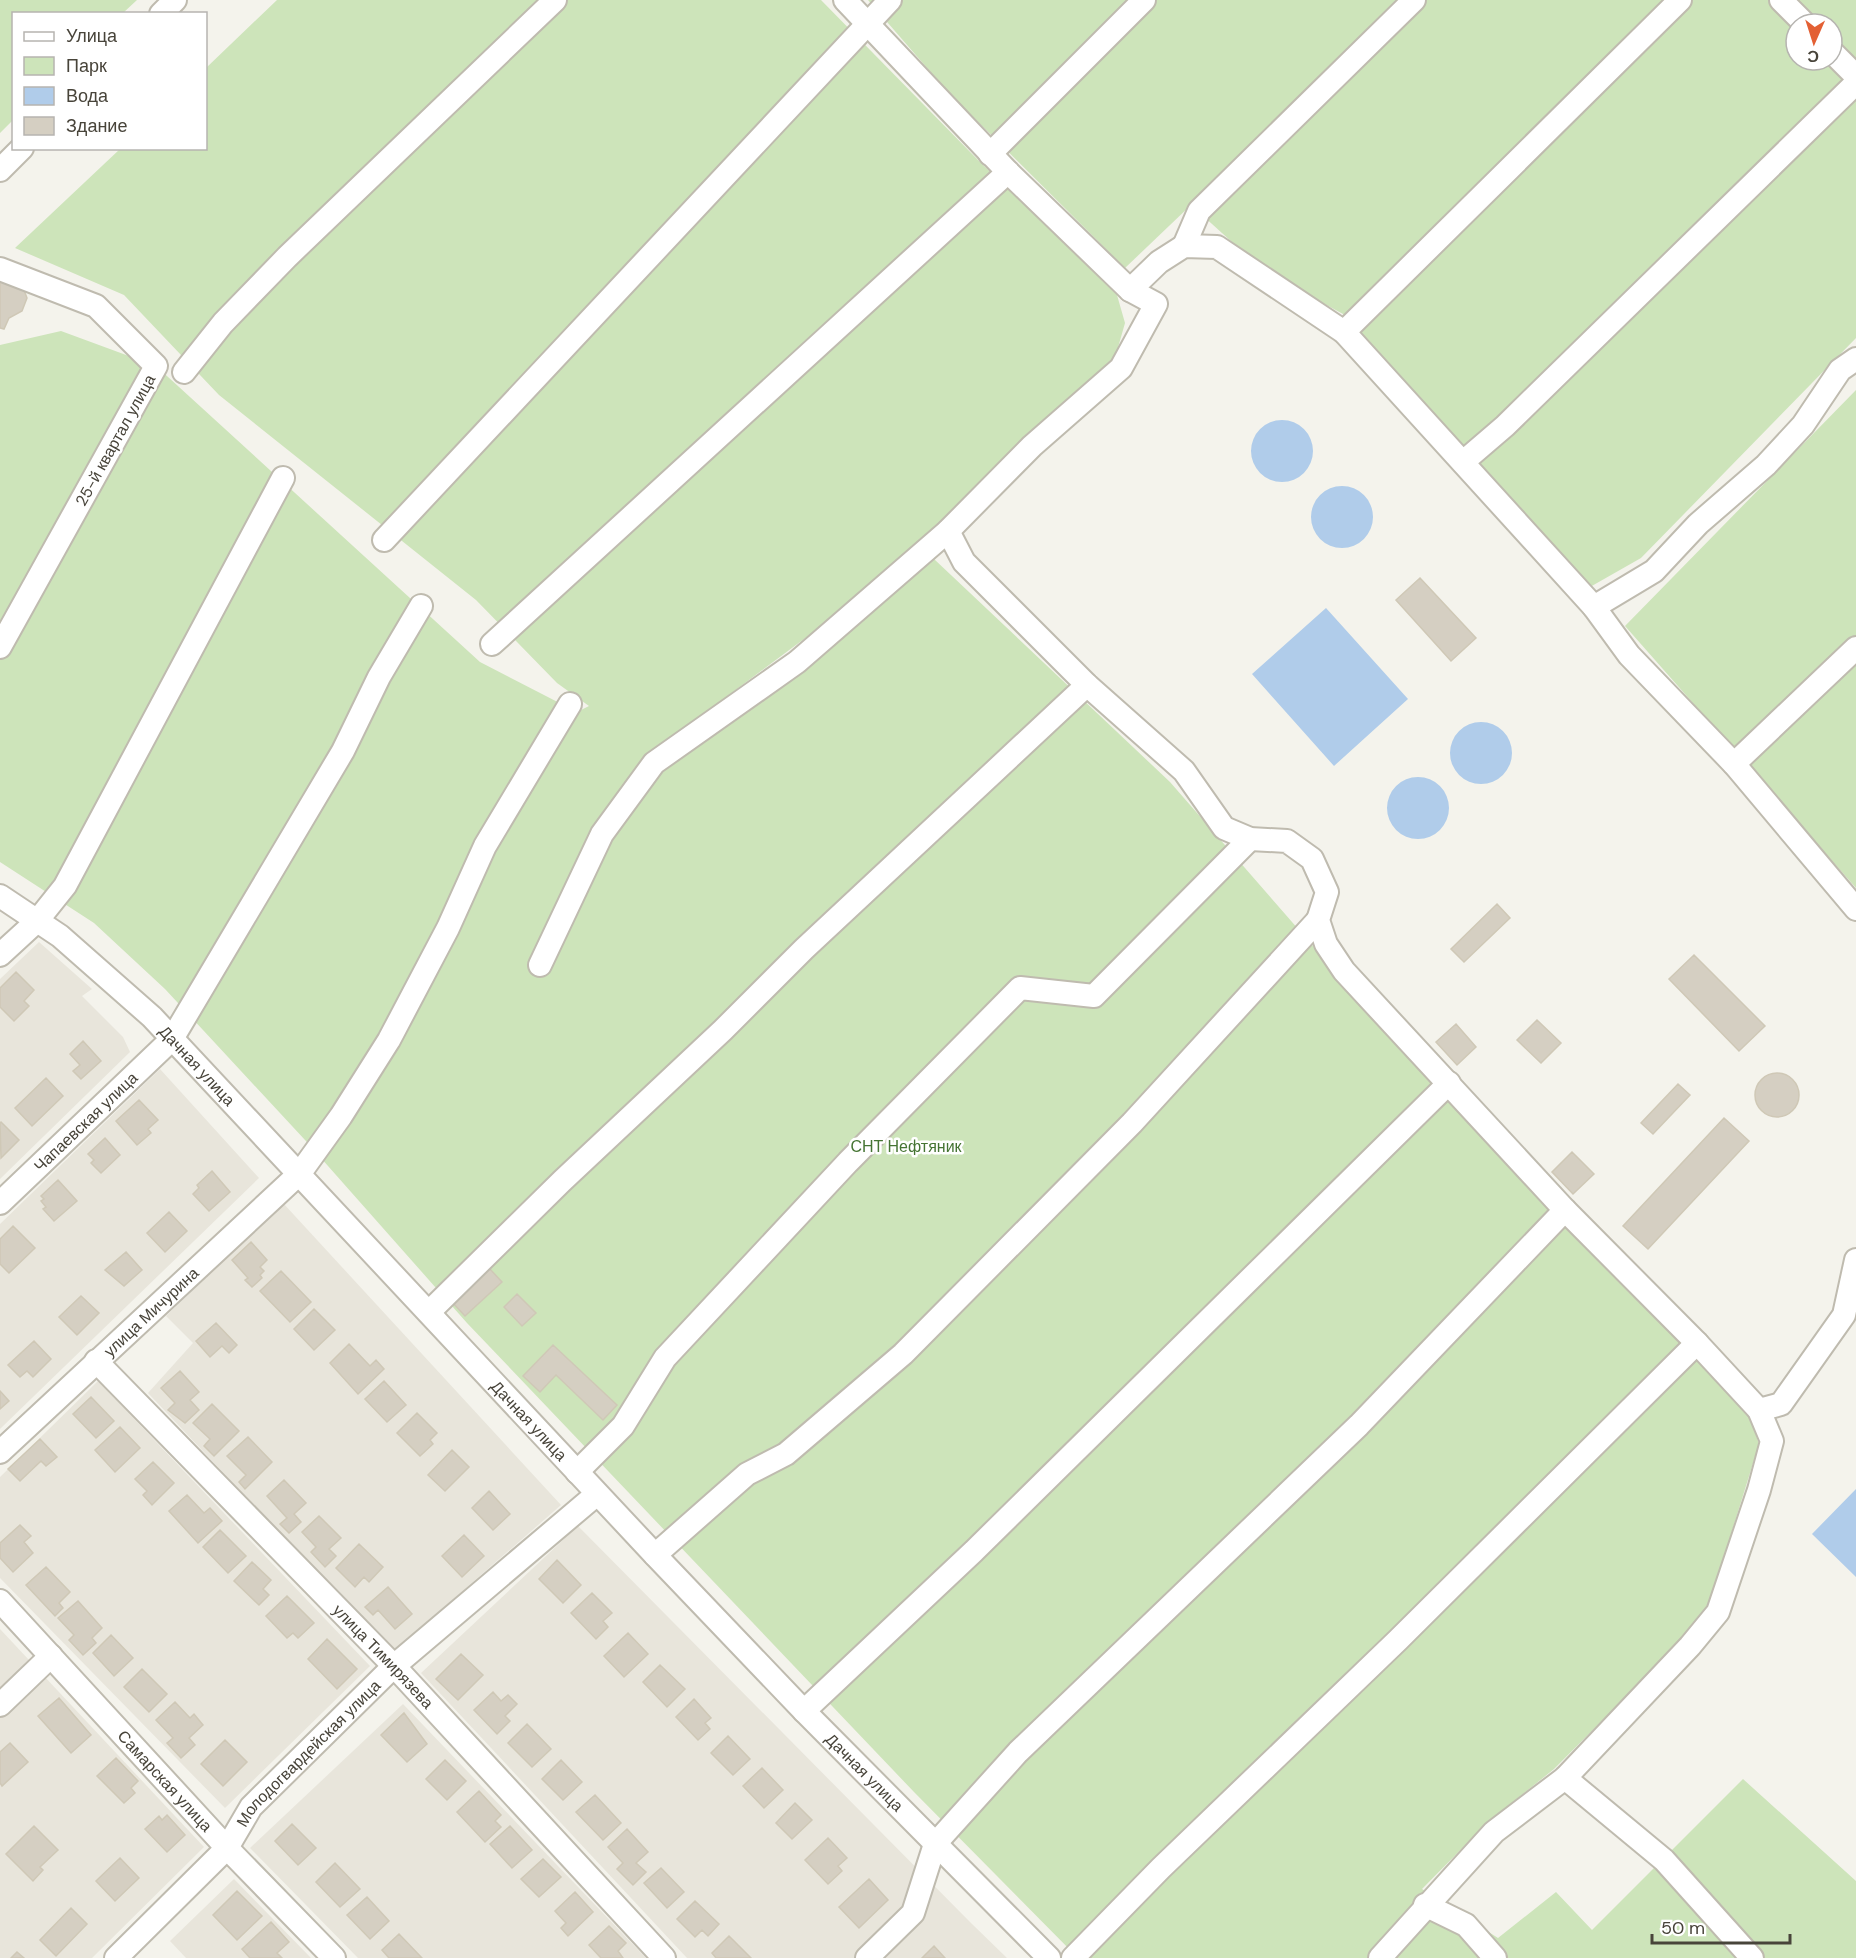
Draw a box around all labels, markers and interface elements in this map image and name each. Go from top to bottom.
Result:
legend [12,12,207,150]
north arrow [1784,12,1844,72]
text: Улица [66,24,118,48]
text: С [1806,46,1820,67]
text: Парк [66,54,107,78]
text: Вода [66,84,109,108]
text: Здание [66,114,127,138]
street label: 25-й квартал улица [71,371,160,510]
street label: Дачная улица [154,1021,240,1110]
street label: Чапаевская улица [29,1067,142,1176]
park label: СНТ Нефтяник [850,1136,963,1157]
street label: улица Мичурина [99,1263,203,1361]
street label: Дачная улица [486,1376,572,1465]
street label: улица Тимирязева [328,1600,438,1713]
street label: Молодогвардейская улица [232,1675,385,1831]
street label: Самарская улица [113,1726,217,1836]
street label: Дачная улица [821,1729,908,1816]
scale bar [1652,1907,1790,1945]
text: 50 m [1661,1916,1705,1940]

